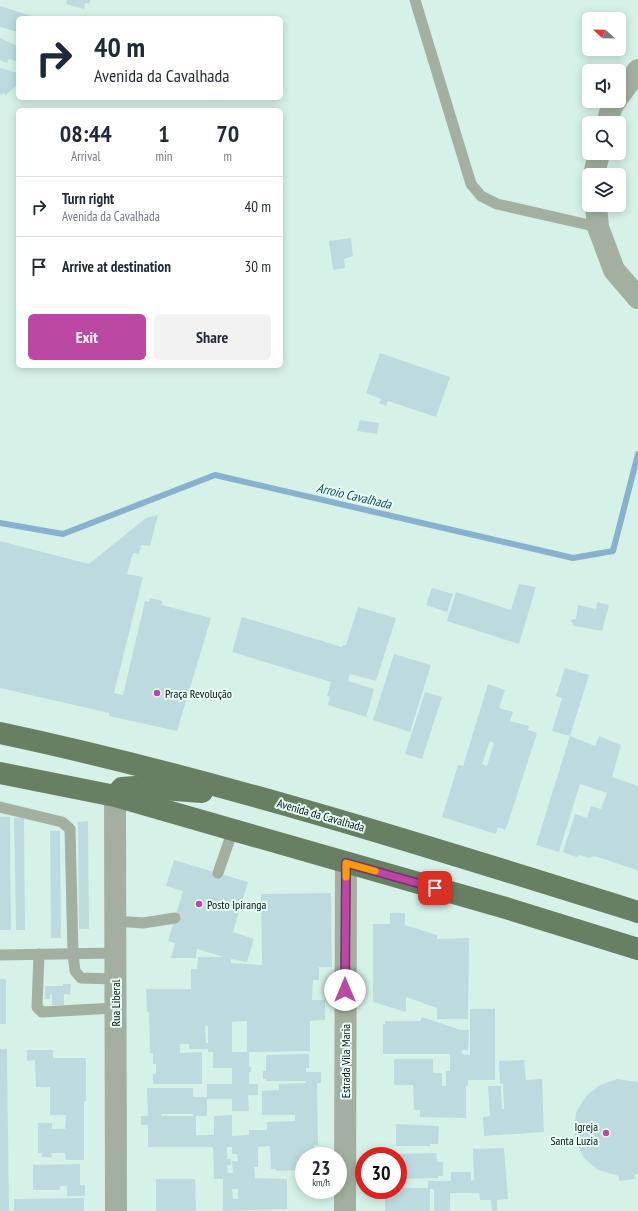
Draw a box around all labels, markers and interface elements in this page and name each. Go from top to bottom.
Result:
north arrow [582,12,626,56]
map controls [582,12,626,212]
text: 40 m [94,28,145,65]
icon: right [28,32,80,84]
text: Avenida da Cavalhada [94,64,230,87]
button: sound [582,64,626,108]
button: search [582,116,626,160]
text: 08:44 [60,118,112,149]
text: 1 [158,118,170,149]
text: 70 [216,118,239,149]
text: Arrival [71,148,100,165]
text: min [155,148,172,165]
text: m [224,148,232,165]
button: layers [582,168,626,212]
text: Turn right [62,189,114,208]
icon: right [28,196,50,218]
text: 40 m [245,197,271,216]
text: Avenida da Cavalhada [62,208,160,225]
icon: arrive [28,256,50,278]
text: Arrive at destination [62,257,171,276]
text: 30 m [245,257,271,276]
button: Exit [28,314,146,360]
button: Share [154,314,271,360]
water label: Arroio Cavalhada [315,479,394,513]
place label: Praça Revolução [165,686,232,701]
marker: Praça Revolução [152,688,162,698]
street label: Avenida da Cavalhada [276,795,367,835]
pin [418,871,452,905]
icon: arrive [424,877,446,899]
place label: Posto Ipiranga [207,897,266,912]
marker: Posto Ipiranga [194,899,204,909]
position arrow [324,969,366,1011]
street label: Rua Liberal [108,979,123,1026]
street label: Estrada Vila Maria [338,1024,353,1098]
place label: Igreja Santa Luzia [550,1119,598,1148]
marker: Igreja Santa Luzia [601,1128,611,1138]
speed limit sign: 30 [355,1147,407,1199]
text: 23 [311,1155,331,1181]
text: km/h [312,1176,330,1189]

